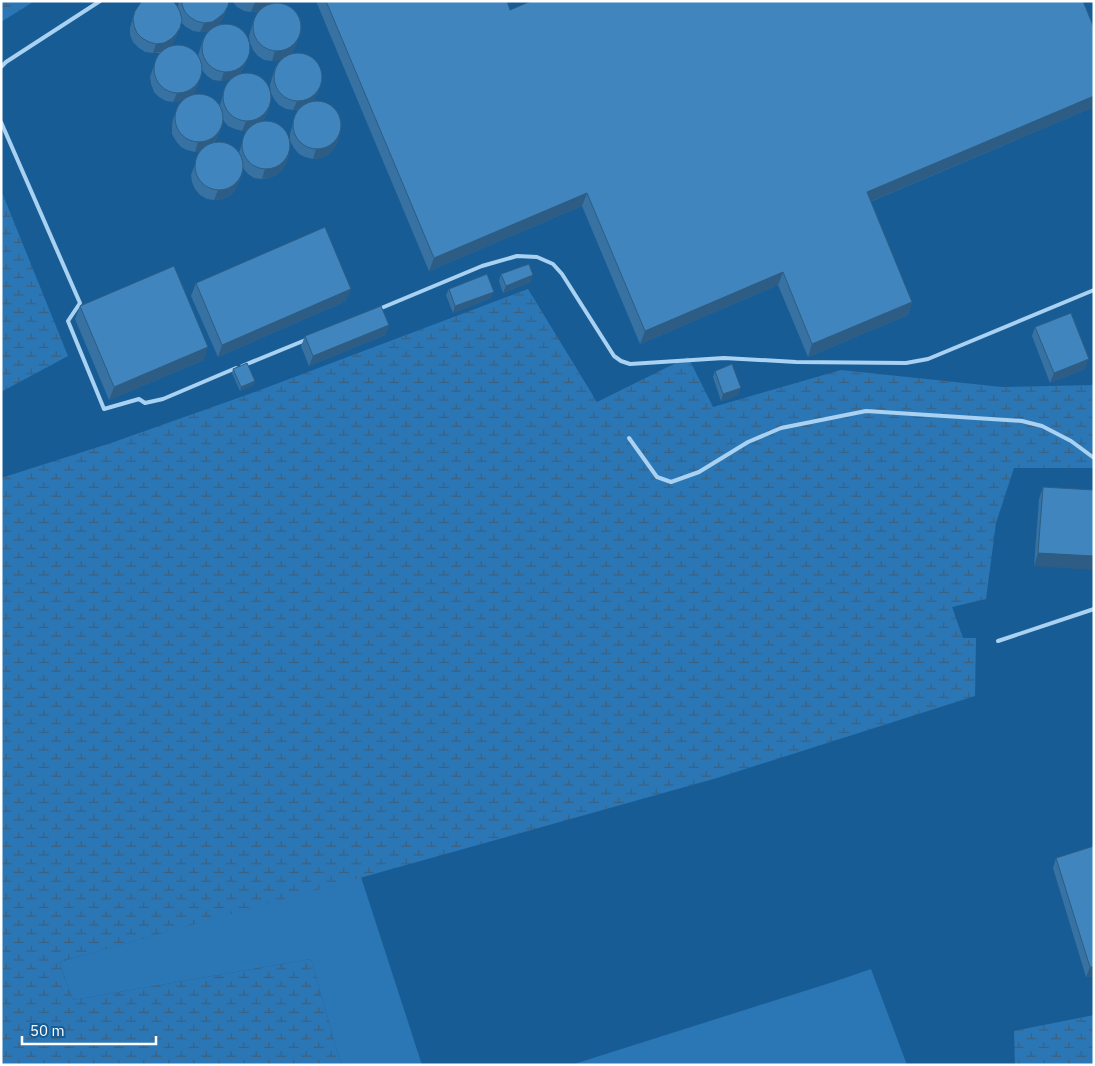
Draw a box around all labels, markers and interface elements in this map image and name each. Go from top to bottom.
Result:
scale bar [22,1014,156,1046]
text: 50 m [30,1021,65,1040]

